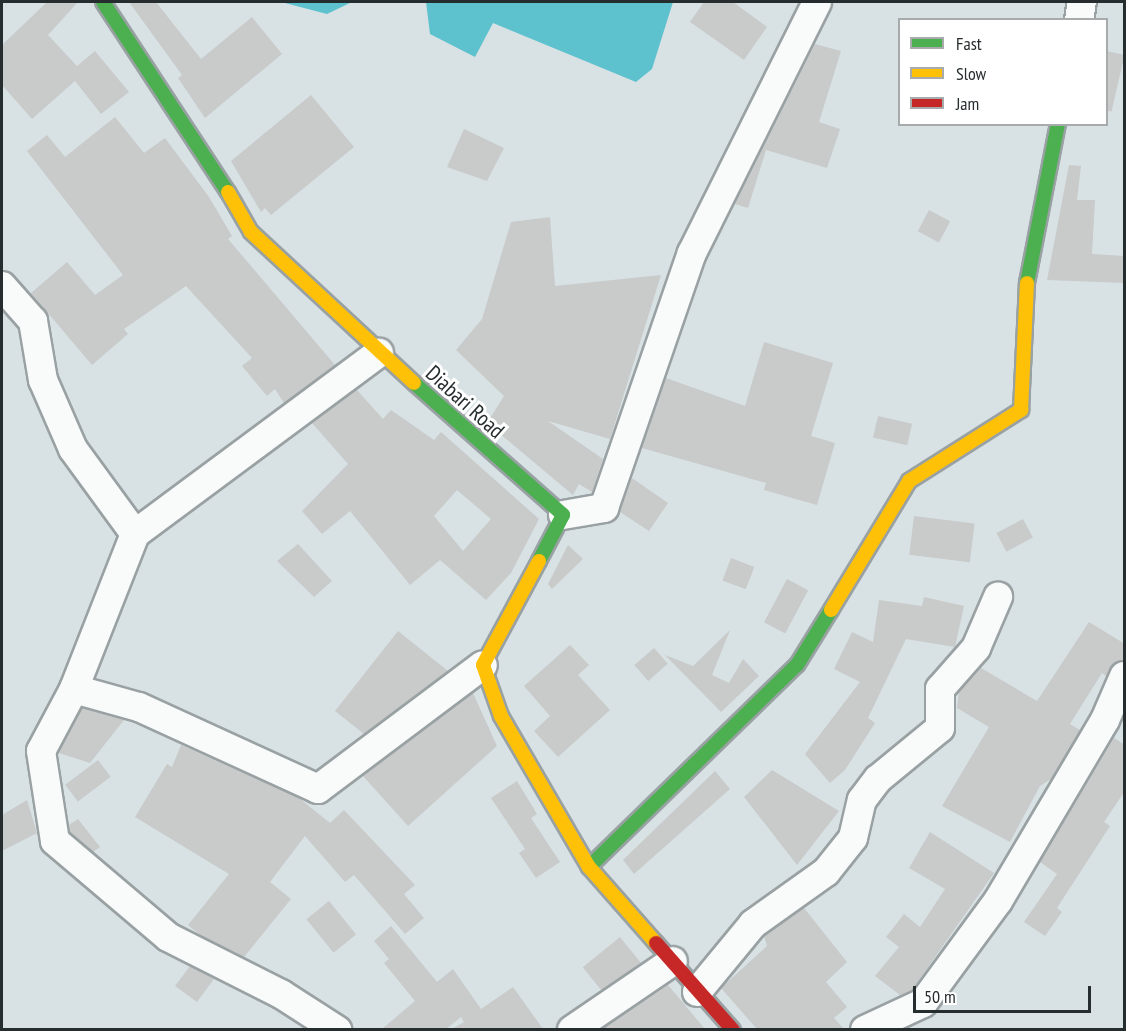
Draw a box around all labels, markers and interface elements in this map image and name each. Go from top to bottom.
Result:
legend [898,18,1108,126]
text: Fast [956,32,982,55]
text: Slow [956,62,986,85]
text: Jam [956,92,979,115]
street label: Diabari Road [420,360,510,444]
scale bar [916,974,1094,1012]
text: 50 m [924,985,956,1008]

